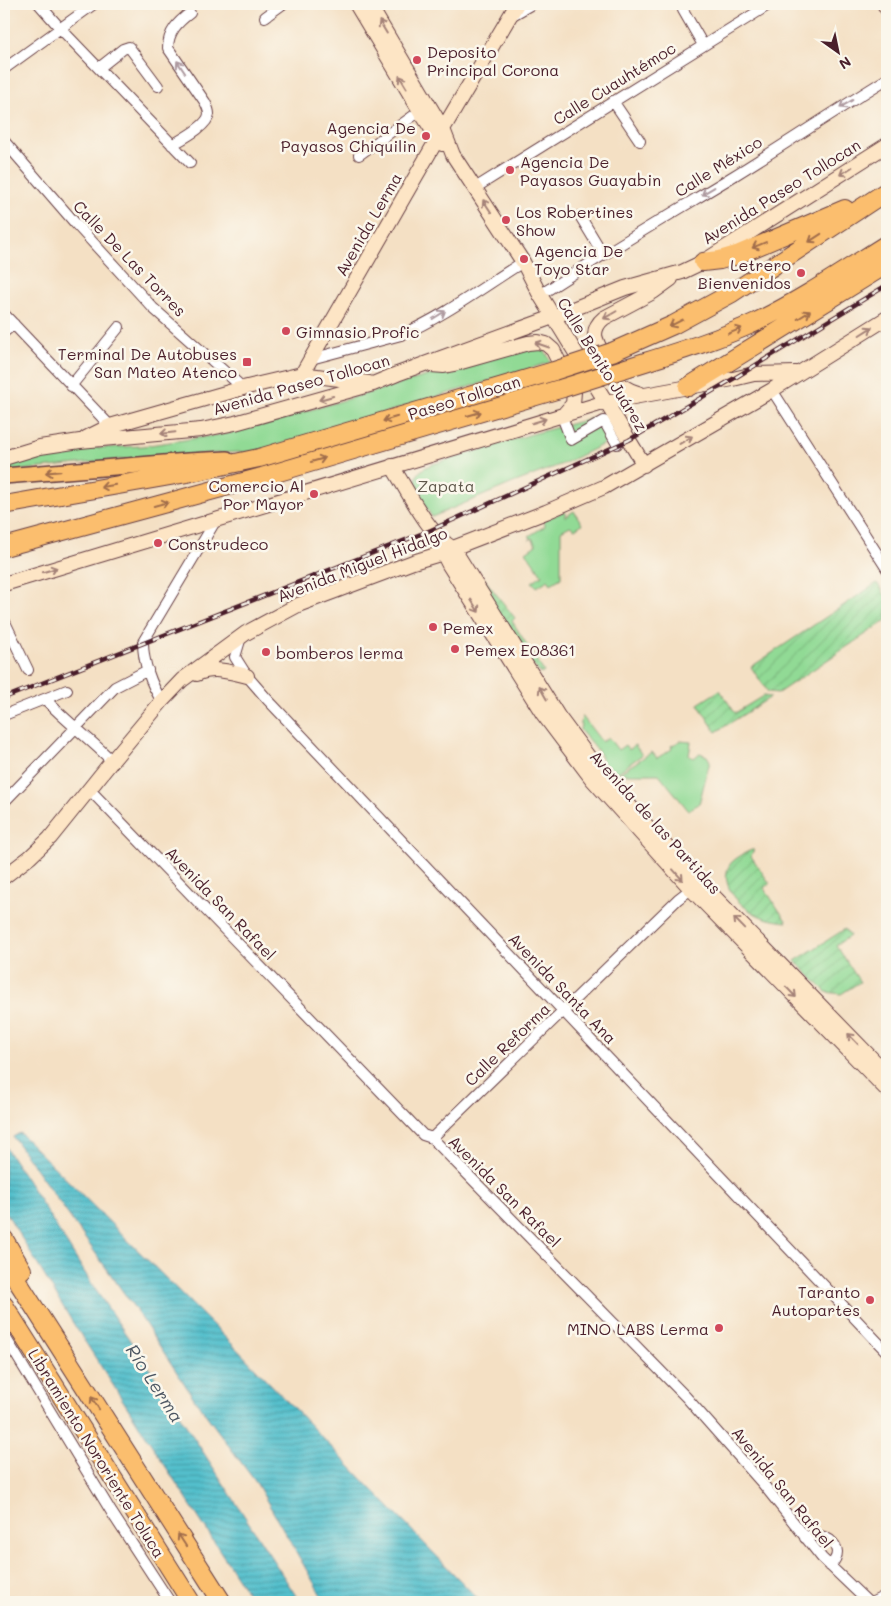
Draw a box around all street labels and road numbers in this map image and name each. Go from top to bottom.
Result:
street label: Calle Cuauhtémoc [549,37,679,129]
street label: Calle México [670,131,766,201]
street label: Avenida Paseo Tollocan [698,134,864,248]
street label: Avenida Lerma [330,169,406,279]
street label: Calle De Las Torres [69,195,191,321]
street label: Calle Benito Juárez [553,293,653,435]
street label: Avenida Paseo Tollocan [210,349,392,419]
street label: Paseo Tollocan [405,370,523,424]
street label: Avenida Miguel Hidalgo [274,522,450,606]
street label: Avenida de las Partidas [586,746,726,898]
street label: Avenida San Rafael [161,842,281,964]
street label: Avenida Santa Ana [504,928,622,1048]
street label: Calle Reforma [460,998,554,1090]
street label: Avenida San Rafael [444,1130,566,1252]
street label: Libramiento Nororiente Toluca [24,1345,170,1561]
street label: Avenida San Rafael [728,1422,838,1552]

